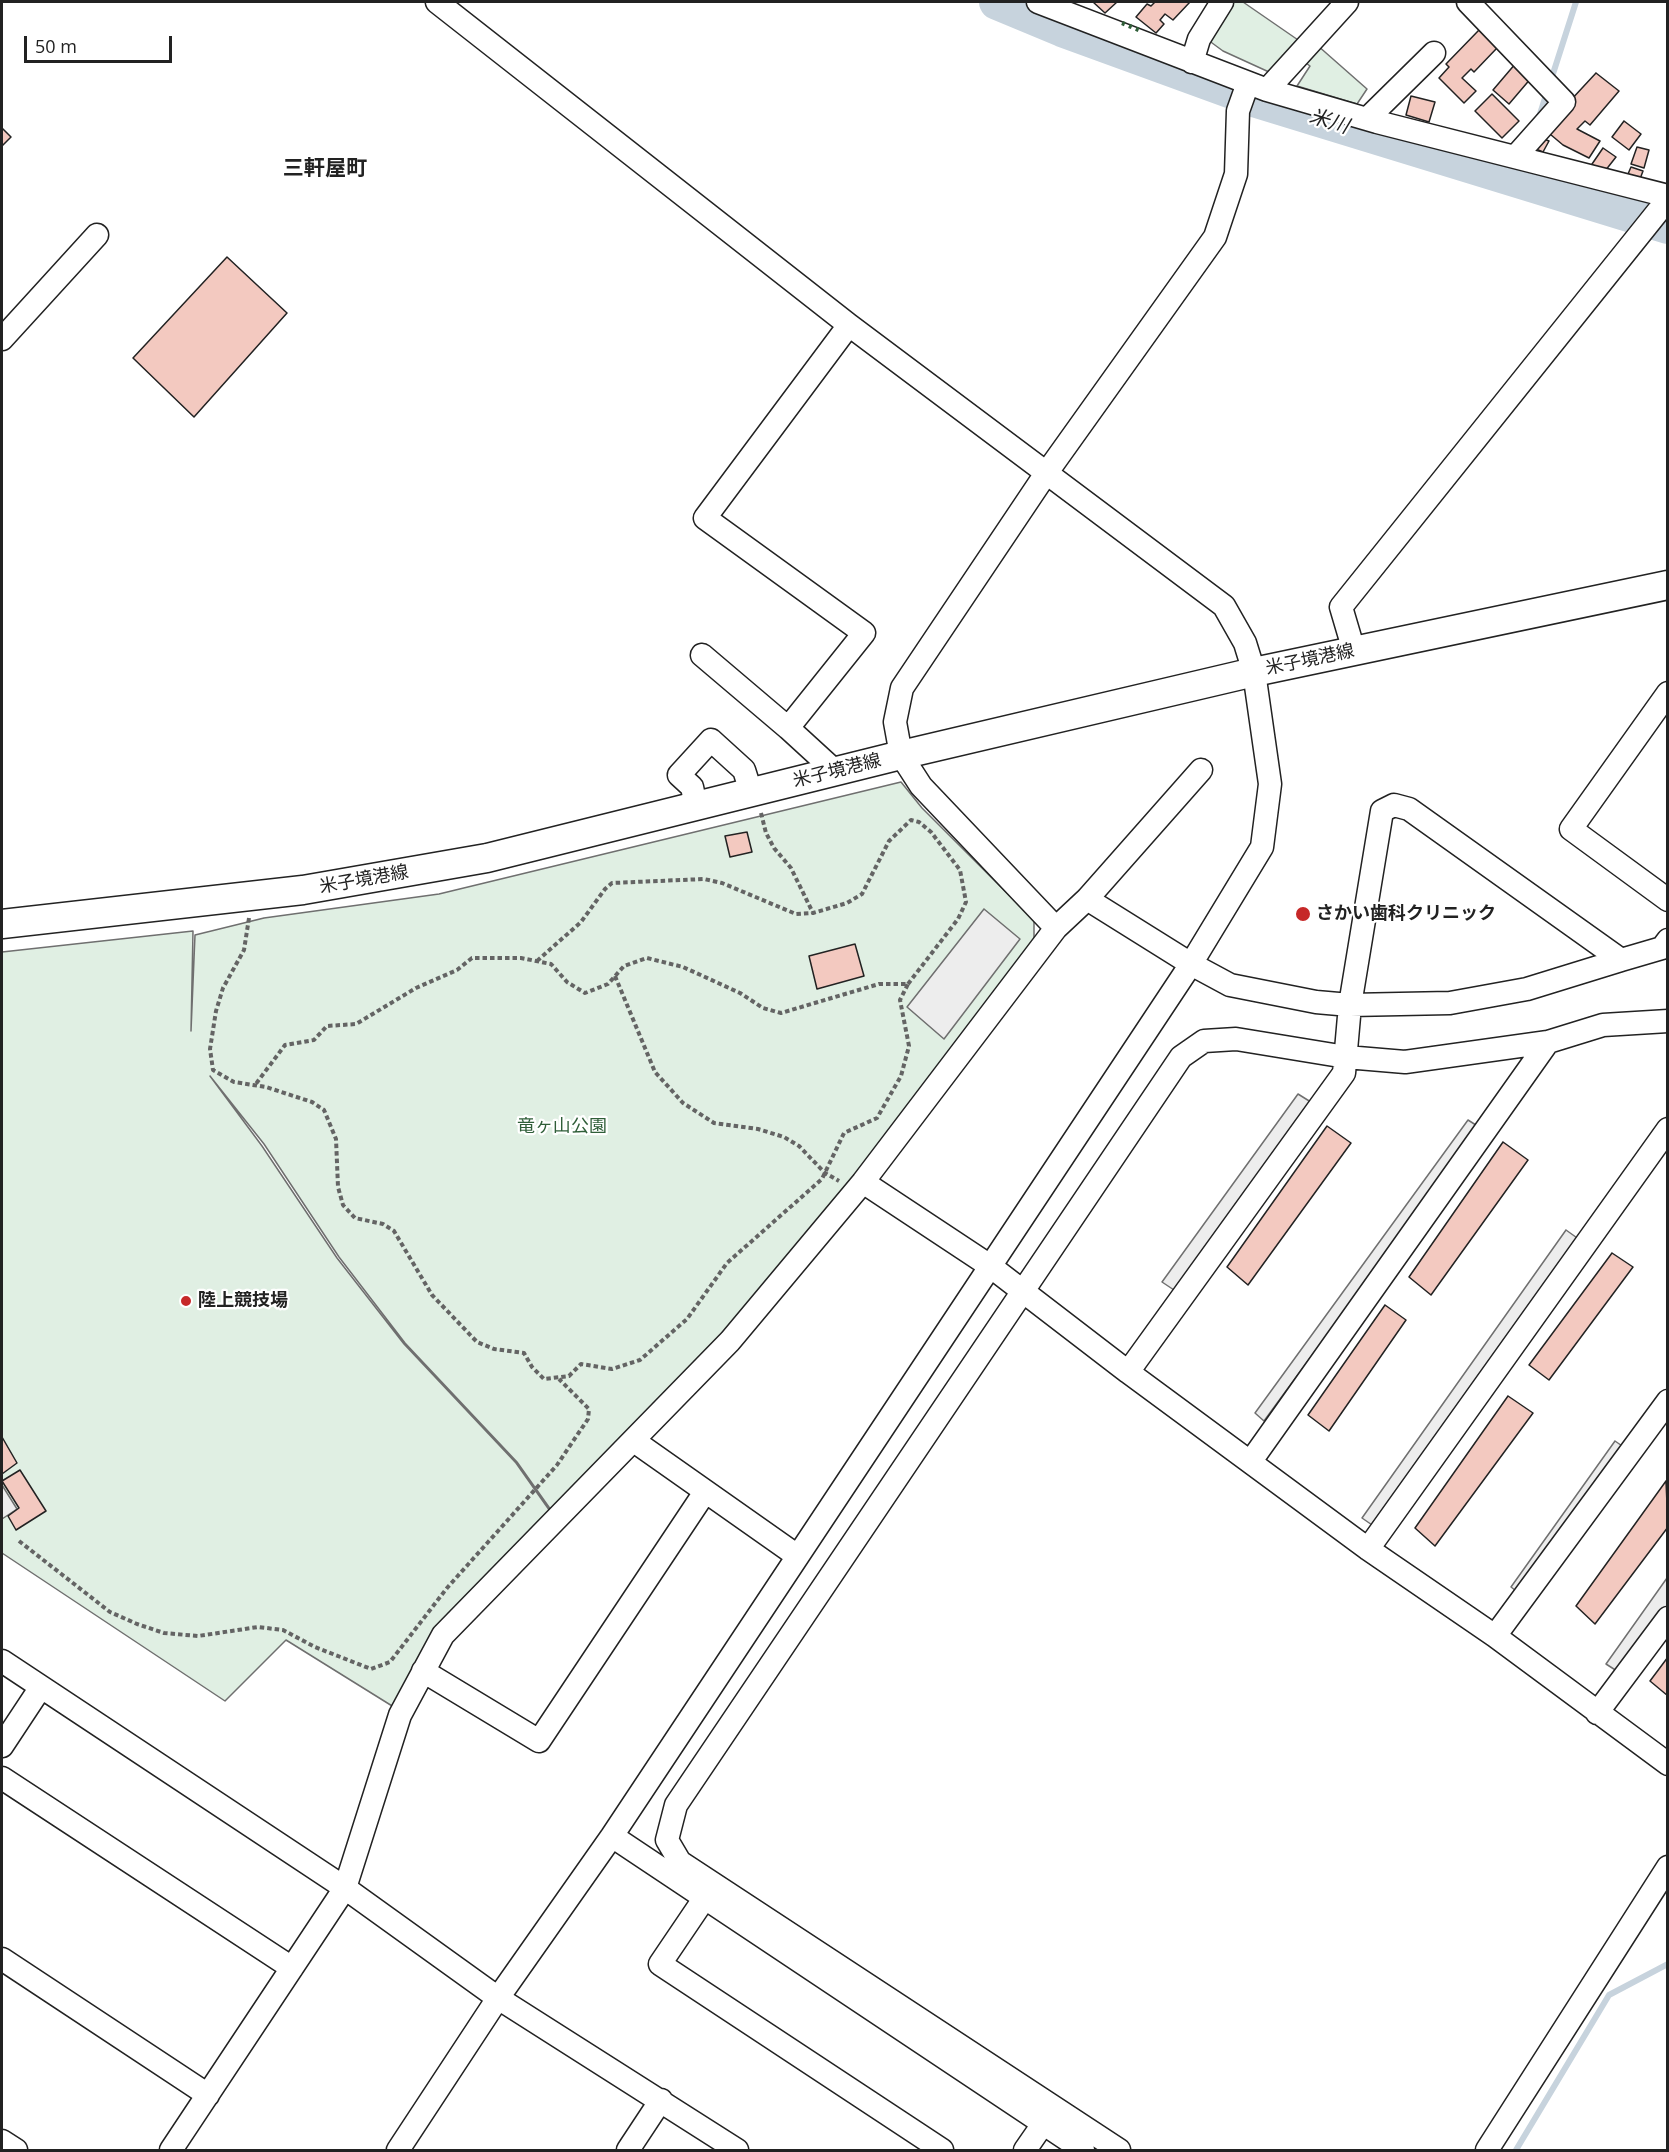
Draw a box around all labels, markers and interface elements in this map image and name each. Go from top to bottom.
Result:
scale bar [27,24,176,62]
text: 50 m [35,34,77,58]
water label: 米川 [1306,105,1352,139]
district label: 三軒屋町 [283,156,367,182]
street label: 米子境港線 [1264,640,1356,680]
street label: 米子境港線 [791,750,883,792]
street label: 米子境港線 [318,862,410,898]
place label: さかい歯科クリニック [1316,903,1496,925]
marker: さかい歯科クリニック [1294,905,1312,923]
park label: 竜ヶ山公園 [517,1116,607,1138]
place label: 陸上競技場 [198,1290,288,1312]
marker: 陸上競技場 [179,1294,193,1308]

